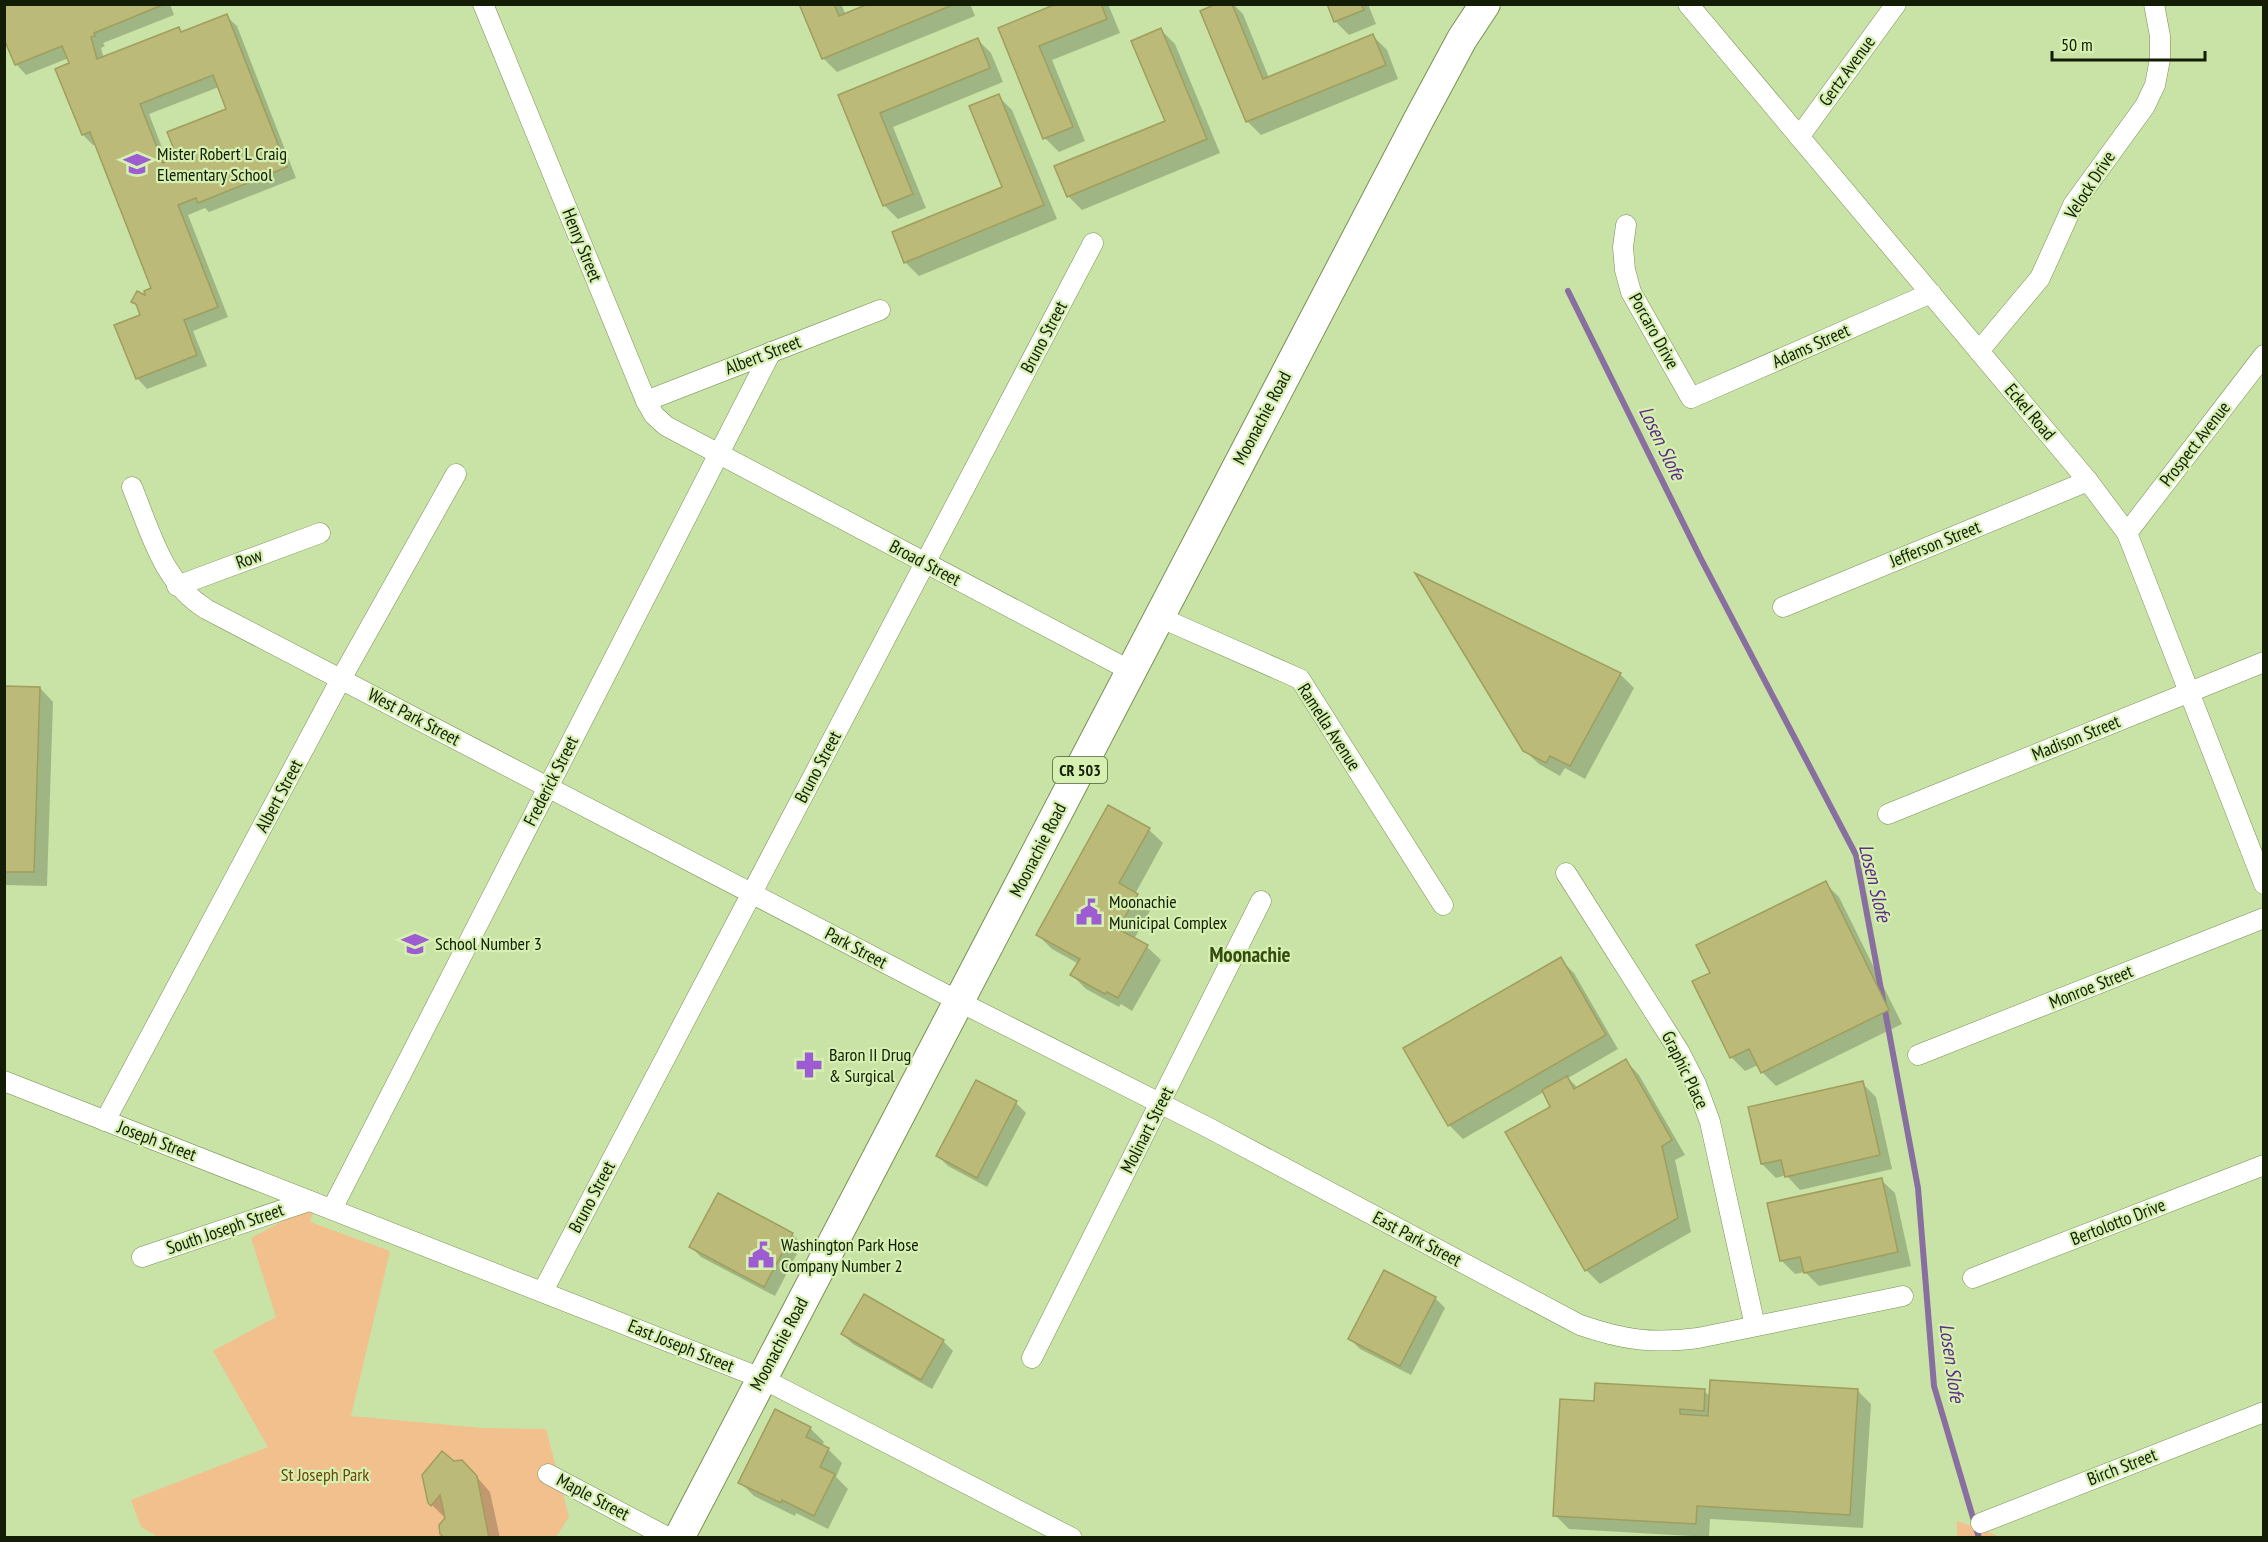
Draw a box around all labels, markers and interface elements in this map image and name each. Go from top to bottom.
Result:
scale bar [2052,24,2205,62]
street label: Gertz Avenue [1813,31,1880,110]
text: 50 m [2061,33,2093,56]
place label: Mister Robert L Craig Elementary School [157,142,287,186]
street label: Velock Drive [2059,146,2120,224]
school or university icon: Mister Robert L Craig Elementary School [122,149,152,179]
street label: Henry Street [557,205,608,285]
street label: Porcaro Drive [1624,289,1685,373]
street label: Bruno Street [1015,297,1072,377]
street label: Adams Street [1768,318,1853,373]
street label: Albert Street [722,330,804,379]
street label: Moonachie Road [1227,367,1296,468]
street label: Eckel Road [2000,379,2061,445]
street label: Prospect Avenue [2154,397,2235,491]
water label: Losen Slofe [1633,402,1692,486]
street label: Jefferson Street [1885,515,1984,573]
street label: Broad Street [886,534,965,591]
street label: Row [233,543,265,574]
street label: Ramella Avenue [1293,679,1366,775]
street label: West Park Street [364,683,464,750]
street label: Madison Street [2028,709,2123,766]
street label: Bruno Street [789,727,846,807]
street label: Frederick Street [518,732,583,830]
street label: Albert Street [250,755,307,836]
road number: CR 503 [1053,757,1107,783]
street label: Moonachie Road [1004,799,1071,901]
water label: Losen Slofe [1853,842,1898,926]
place label: Moonachie Municipal Complex [1109,890,1228,934]
public building icon: Moonachie Municipal Complex [1074,897,1104,927]
street label: Park Street [821,922,891,974]
school or university icon: School Number 3 [400,929,430,959]
place label: School Number 3 [435,932,542,955]
district label: Moonachie [1209,941,1291,968]
street label: Monroe Street [2046,959,2136,1014]
street label: Graphic Place [1657,1027,1714,1112]
place label: Baron II Drug & Surgical [829,1043,911,1087]
pharmacy icon: Baron II Drug & Surgical [794,1050,824,1080]
street label: Molinart Street [1115,1083,1178,1177]
street label: Joseph Street [114,1115,200,1166]
street label: Bruno Street [563,1157,620,1237]
street label: Bertolotto Drive [2067,1193,2169,1250]
street label: South Joseph Street [163,1198,287,1259]
street label: East Park Street [1369,1206,1466,1272]
place label: Washington Park Hose Company Number 2 [781,1233,919,1277]
public building icon: Washington Park Hose Company Number 2 [746,1240,776,1270]
street label: Moonachie Road [744,1293,813,1394]
street label: East Joseph Street [625,1314,738,1377]
water label: Losen Slofe [1934,1322,1971,1406]
street label: Birch Street [2084,1443,2160,1490]
park label: St Joseph Park [281,1463,369,1486]
street label: Maple Street [553,1468,634,1525]

